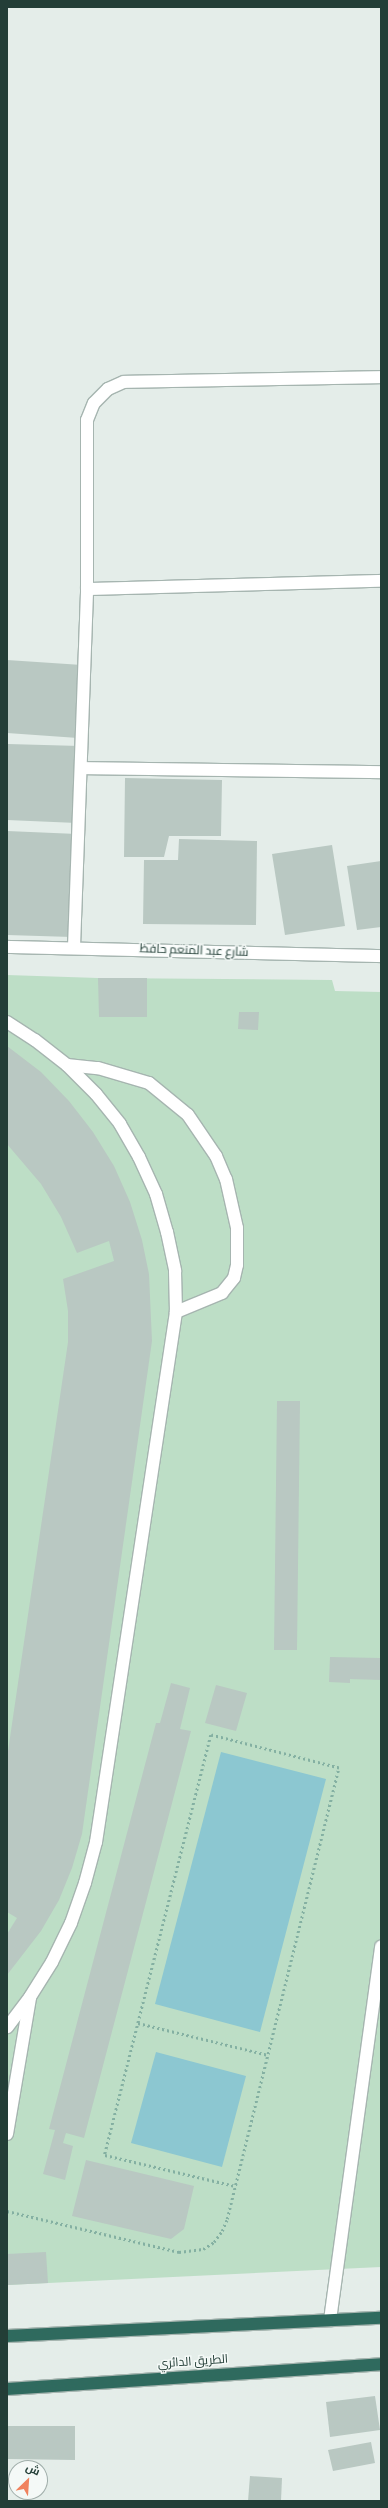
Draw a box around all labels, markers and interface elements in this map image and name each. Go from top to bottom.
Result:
street label: شارع عبد المنعم حافظ [139,942,249,960]
street label: الطريق الدائري [157,2352,229,2372]
north arrow [8,2460,48,2500]
text: ش [24,2461,42,2478]

